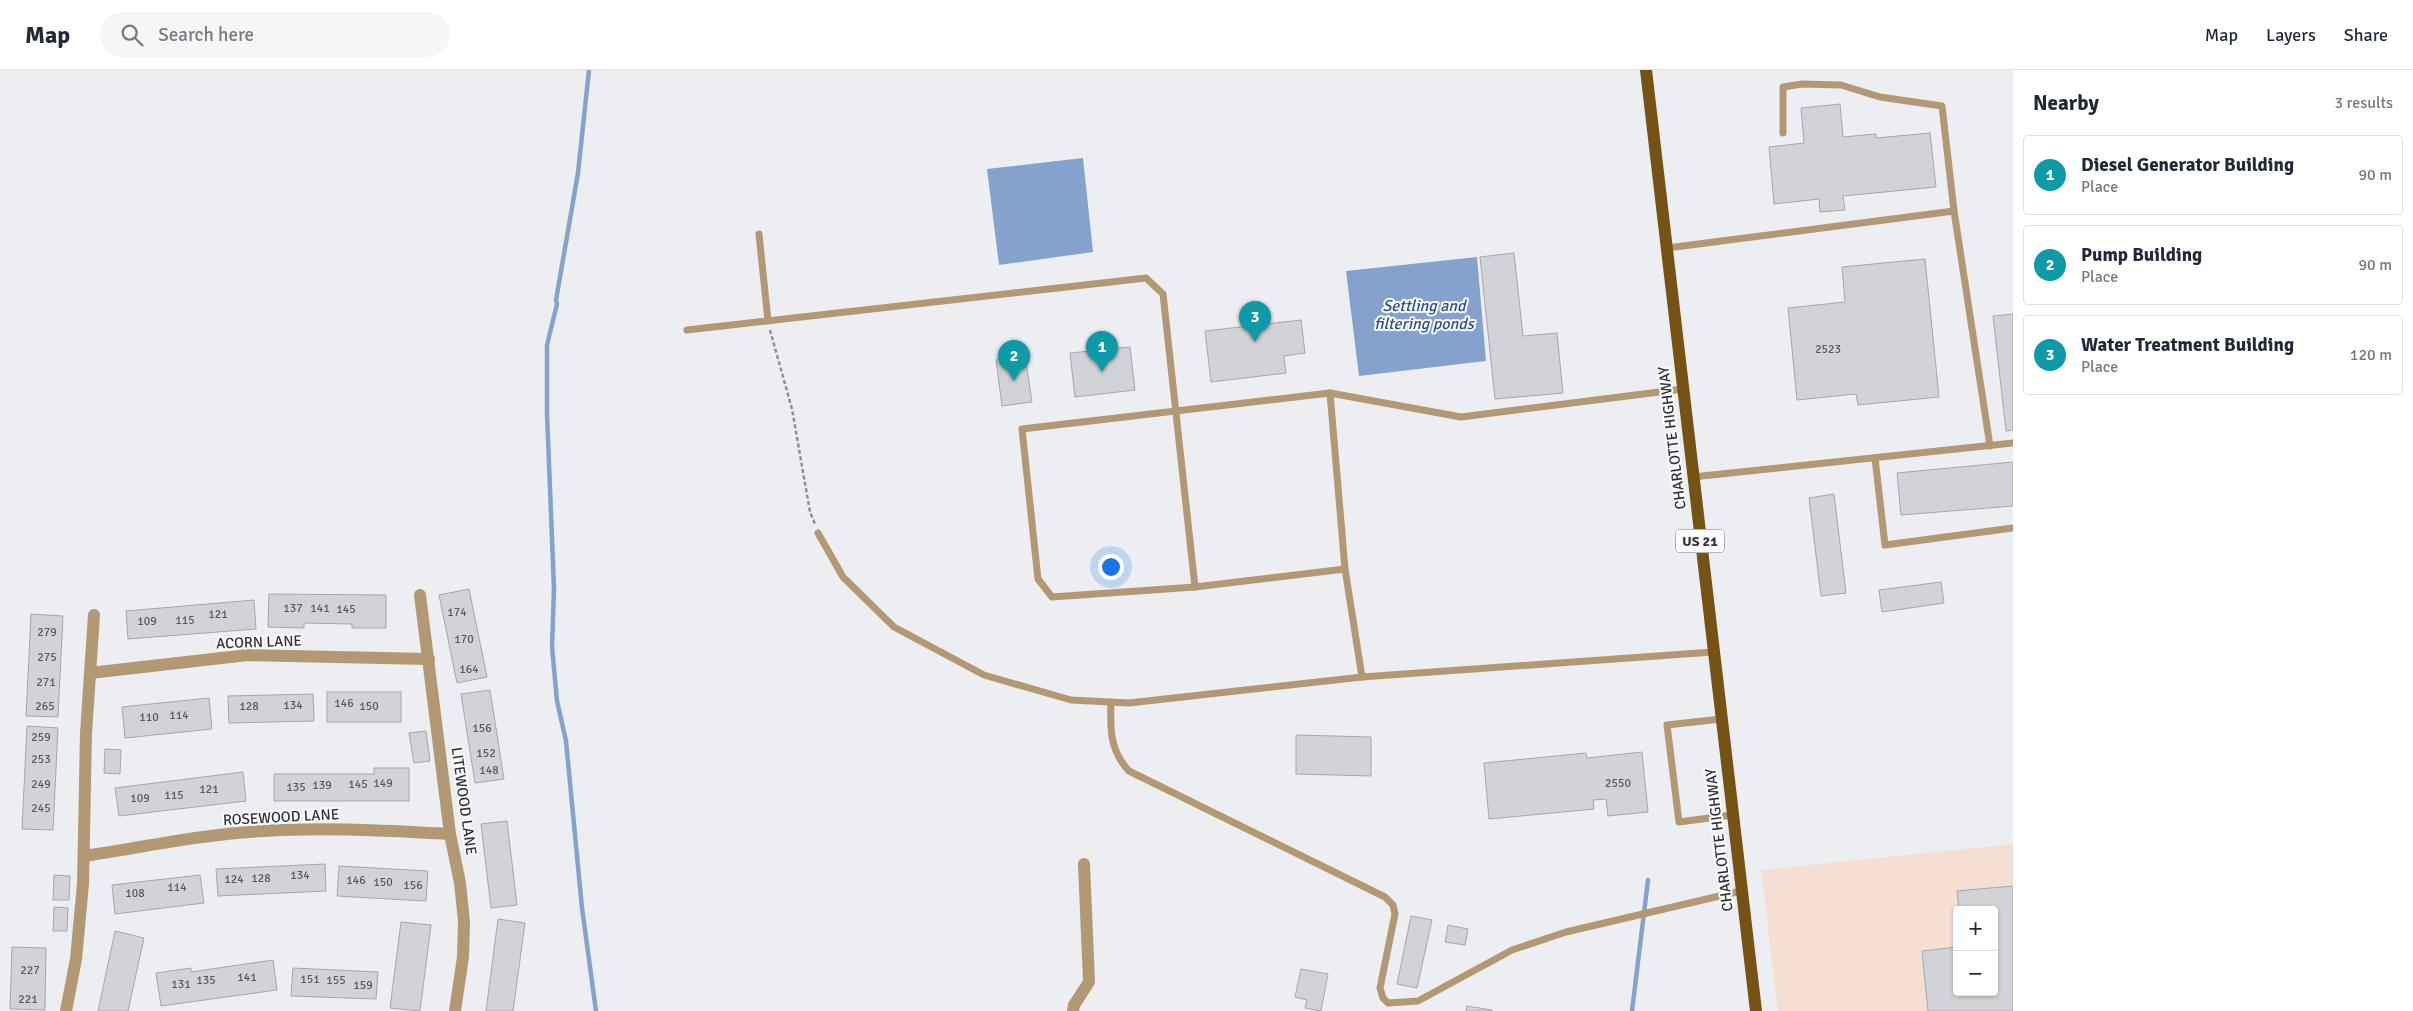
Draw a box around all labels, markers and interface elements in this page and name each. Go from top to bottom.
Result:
search box [100,12,450,57]
text: Map [25,20,70,50]
icon: search [118,21,146,49]
text: Search here [158,23,254,47]
text: Map [2205,24,2238,46]
text: Layers [2266,24,2316,46]
text: Share [2344,24,2388,46]
text: Nearby [2033,90,2099,116]
text: 3 results [2334,93,2393,113]
text: Diesel Generator Building [2081,153,2294,177]
text: 1 [2046,165,2054,185]
text: 90 m [2358,165,2392,185]
text: Place [2081,177,2118,197]
text: Pump Building [2081,243,2202,267]
text: 2 [2046,255,2054,275]
text: 90 m [2358,255,2392,275]
text: Place [2081,267,2118,287]
water label: Settling and filtering ponds [1374,296,1476,334]
pin: 3 [1239,301,1271,342]
pin: 1 [1086,331,1118,372]
text: Water Treatment Building [2081,333,2294,357]
pin: 2 [998,340,1030,381]
house number: 2523 [1815,342,1841,357]
text: 3 [2046,345,2054,365]
text: 120 m [2350,345,2392,365]
text: Place [2081,357,2118,377]
street label: CHARLOTTE HIGHWAY [1654,365,1690,510]
road number: US 21 [1676,530,1724,552]
your location [1098,554,1124,580]
house number: 137 [283,601,303,616]
house number: 141 [310,601,330,616]
house number: 145 [336,602,356,617]
house number: 174 [447,605,467,620]
house number: 121 [208,607,228,622]
house number: 115 [175,613,195,628]
house number: 109 [137,614,157,629]
house number: 279 [37,625,57,640]
street label: ACORN LANE [216,632,302,652]
house number: 170 [454,632,474,647]
house number: 275 [37,650,57,665]
house number: 164 [459,662,479,677]
house number: 271 [36,675,56,690]
house number: 146 [334,696,354,711]
house number: 134 [283,698,303,713]
house number: 265 [35,699,55,714]
house number: 128 [239,699,259,714]
house number: 150 [359,699,379,714]
house number: 114 [169,708,189,723]
house number: 110 [139,710,159,725]
house number: 156 [472,721,492,736]
house number: 259 [31,730,51,745]
street label: LITEWOOD LANE [448,746,480,856]
house number: 152 [476,746,496,761]
house number: 253 [31,752,51,767]
house number: 148 [479,763,499,778]
street label: CHARLOTTE HIGHWAY [1701,767,1737,912]
house number: 149 [373,776,393,791]
house number: 2550 [1605,776,1631,791]
house number: 249 [31,777,51,792]
house number: 145 [348,777,368,792]
house number: 139 [312,778,332,793]
house number: 135 [286,780,306,795]
house number: 121 [199,782,219,797]
house number: 115 [164,788,184,803]
house number: 109 [130,791,150,806]
house number: 245 [31,801,51,816]
street label: ROSEWOOD LANE [222,805,340,829]
house number: 134 [290,868,310,883]
house number: 128 [251,871,271,886]
house number: 124 [224,872,244,887]
house number: 146 [346,873,366,888]
house number: 150 [373,875,393,890]
house number: 156 [403,878,423,893]
house number: 114 [167,880,187,895]
house number: 108 [125,886,145,901]
map controls [1953,906,1998,996]
button: + [1953,906,1998,951]
button: − [1953,951,1998,996]
house number: 227 [20,963,40,978]
house number: 141 [237,970,257,985]
house number: 151 [300,972,320,987]
house number: 135 [196,973,216,988]
house number: 155 [326,973,346,988]
house number: 131 [171,977,191,992]
house number: 159 [353,978,373,993]
house number: 221 [18,992,38,1007]

